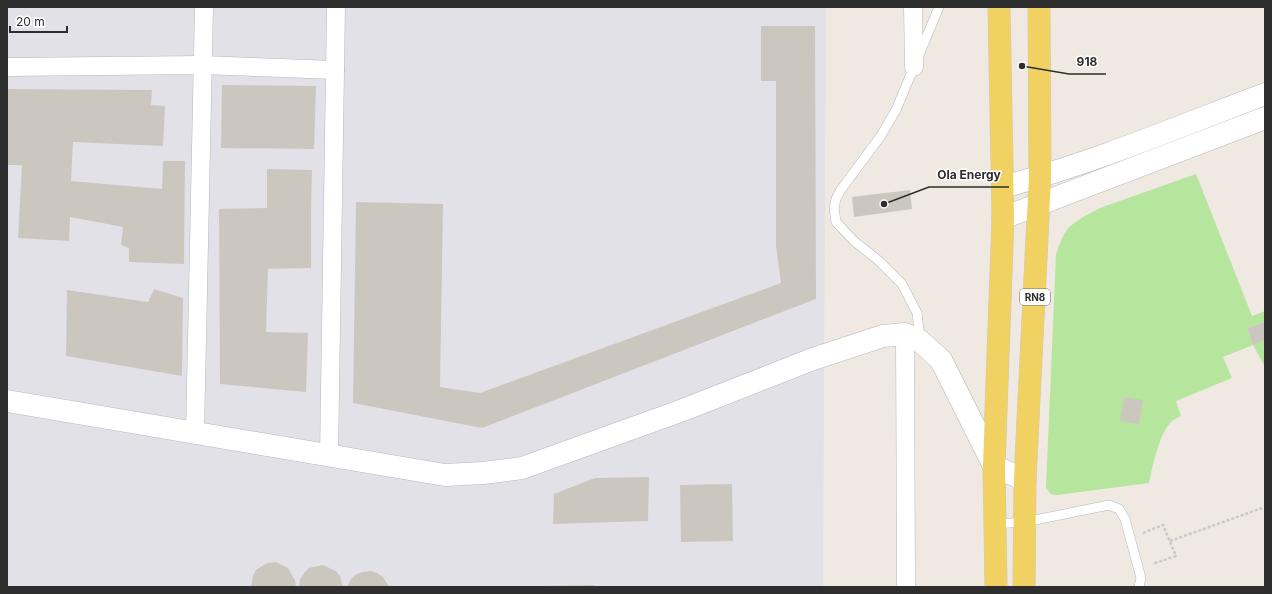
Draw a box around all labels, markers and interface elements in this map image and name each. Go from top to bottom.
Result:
scale bar [10,8,67,34]
text: 20 m [16,14,45,29]
callout: 918 [1069,50,1106,74]
text: 918 [1077,54,1098,69]
callout: Ola Energy [929,163,1009,187]
text: Ola Energy [937,167,1002,182]
road number: RN8 [1020,289,1050,305]

